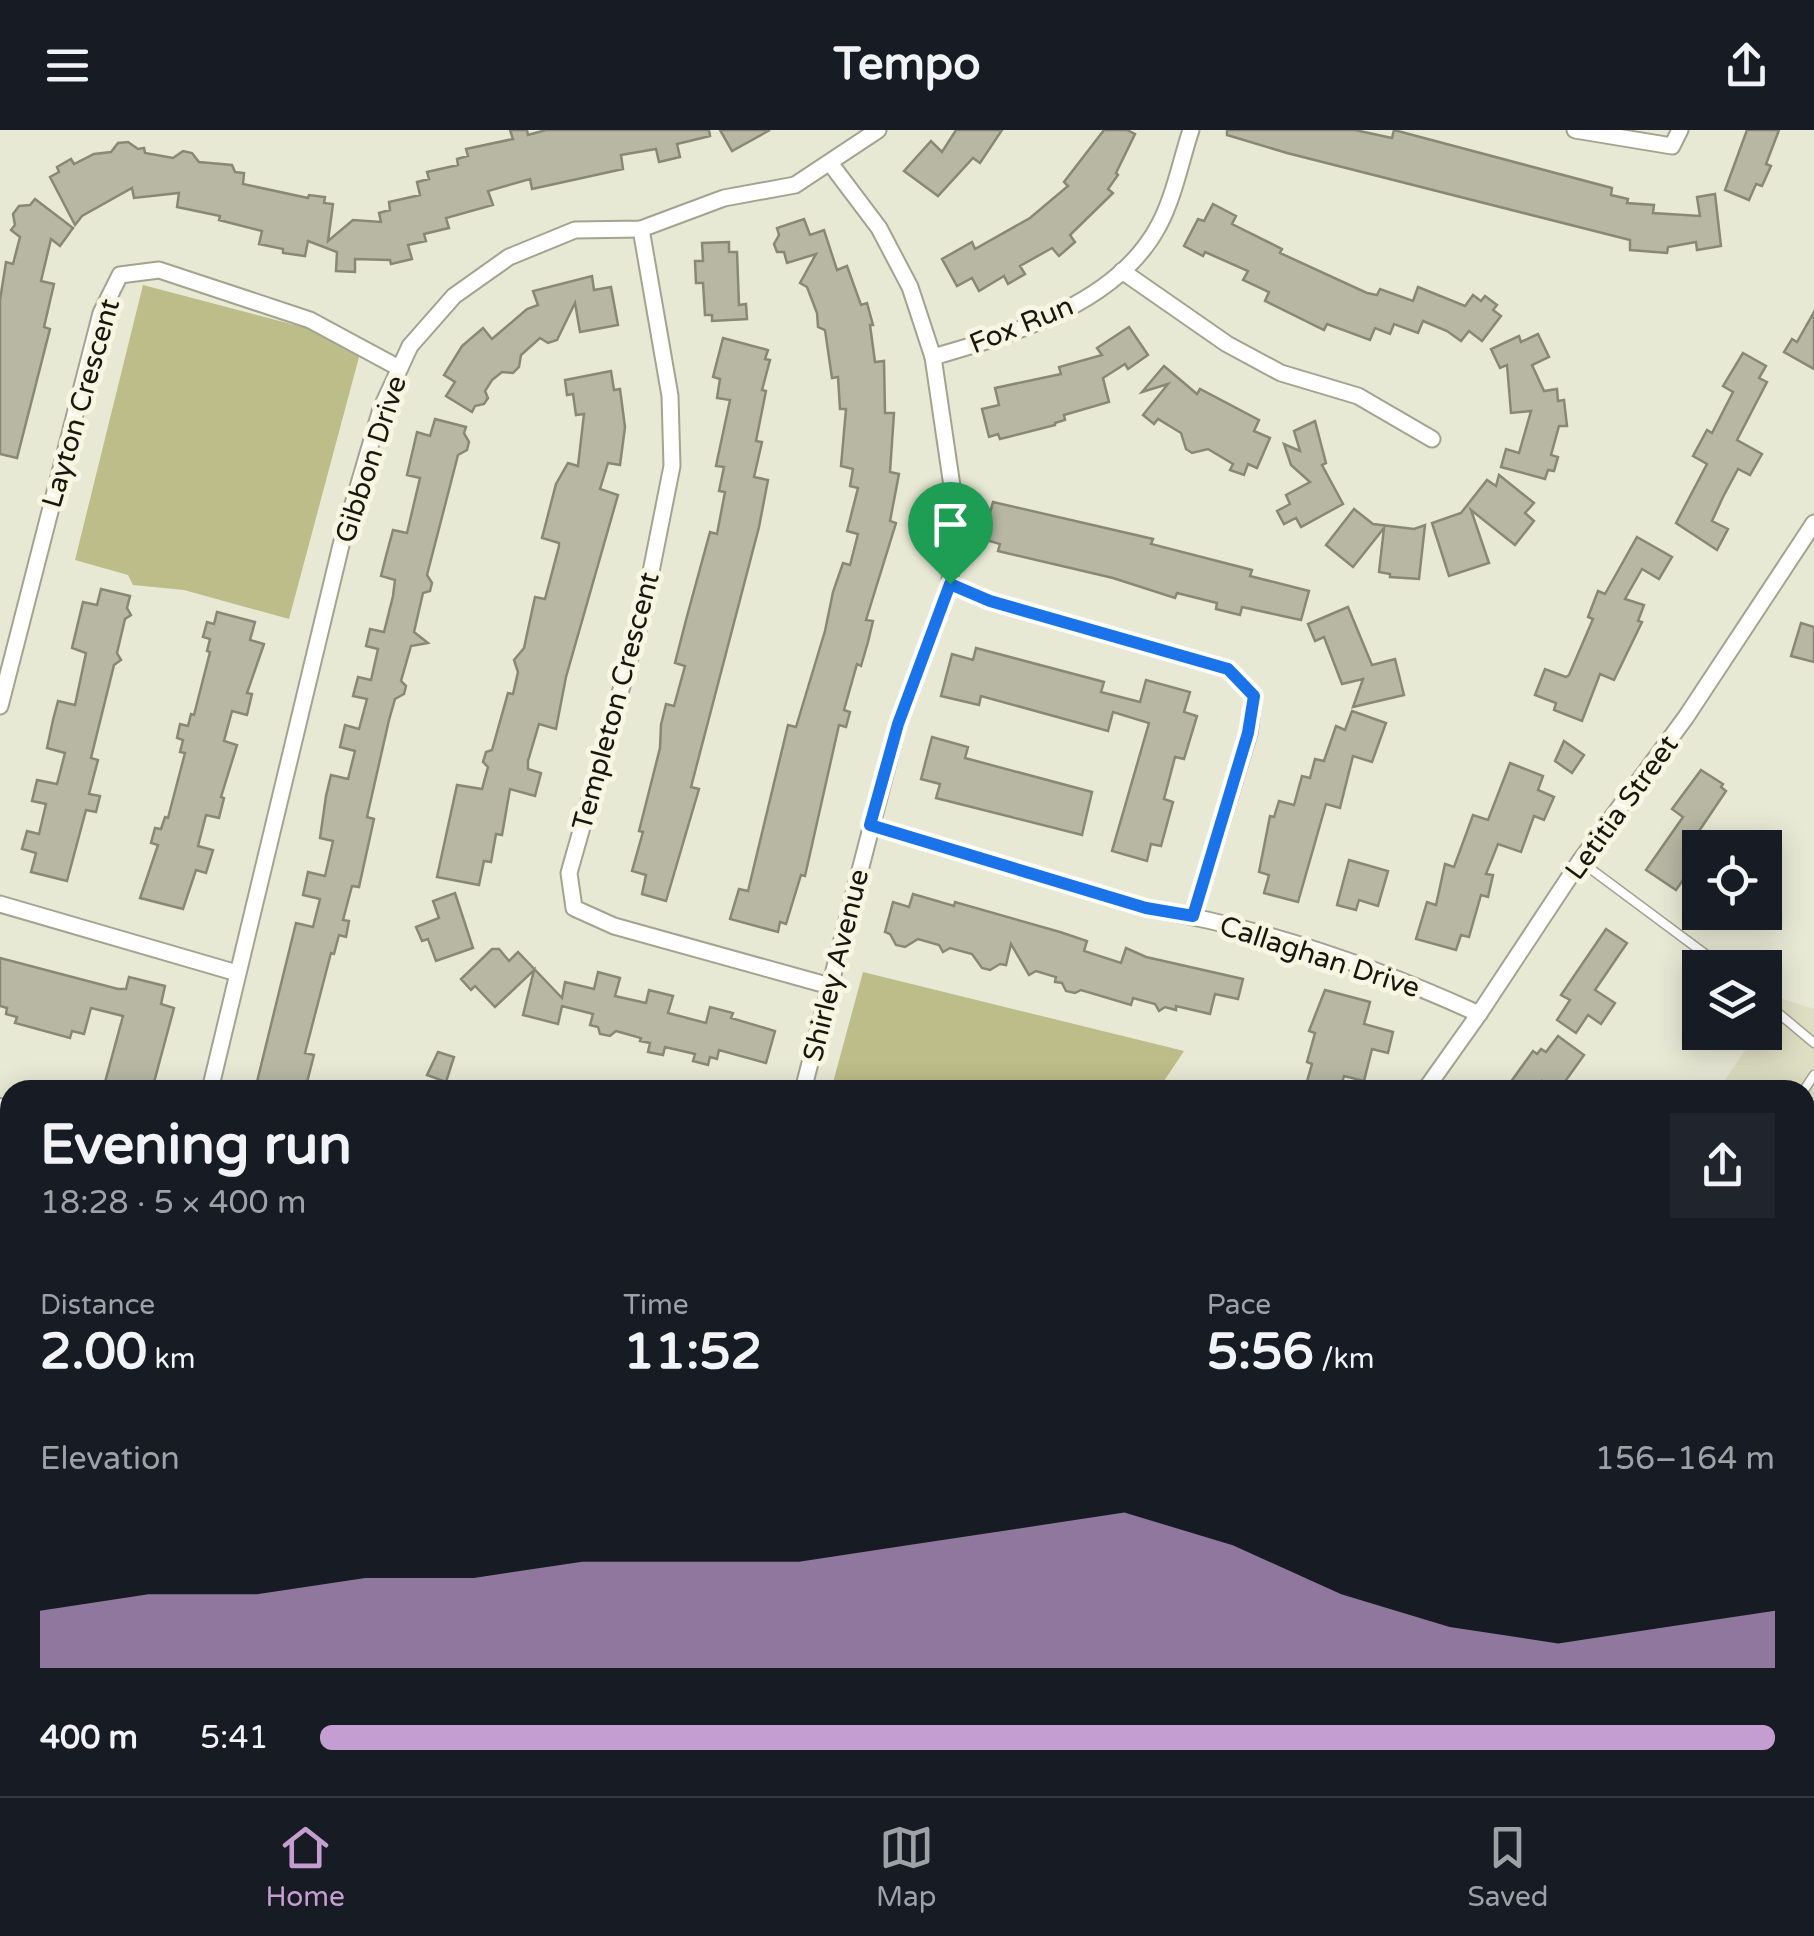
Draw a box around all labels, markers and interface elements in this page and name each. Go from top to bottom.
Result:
icon: menu [40,38,95,93]
text: Tempo [833,38,981,92]
icon: share [1719,38,1774,93]
street label: Fox Run [964,289,1078,361]
street label: Layton Crescent [35,294,127,512]
street label: Gibbon Drive [328,371,414,547]
pin [908,482,993,585]
icon: arrive [923,497,978,552]
street label: Templeton Crescent [565,568,667,834]
street label: Letitia Street [1558,728,1686,886]
map controls [1682,830,1782,1050]
button: locate [1682,830,1782,930]
street label: Shirley Avenue [796,866,876,1065]
street label: Callaghan Drive [1215,909,1424,1005]
button: layers [1682,950,1782,1050]
text: Evening run [40,1113,352,1179]
button: share [1670,1113,1775,1218]
text: 18:28 · 5 × 400 m [40,1184,306,1222]
text: Distance [40,1288,155,1322]
text: Time [623,1288,689,1322]
text: Pace [1207,1288,1271,1322]
text: 2.00 [40,1322,147,1382]
text: 11:52 [623,1322,762,1382]
text: 5:56 [1207,1322,1314,1382]
text: km [147,1342,195,1376]
text: /km [1314,1342,1375,1376]
text: Elevation [40,1440,180,1478]
text: 156–164 m [1595,1440,1775,1478]
text: 400 m [40,1719,138,1757]
text: 5:41 [200,1719,269,1757]
tab: Home [266,1820,345,1914]
tab: Map [876,1820,936,1914]
tab: Saved [1468,1820,1548,1914]

